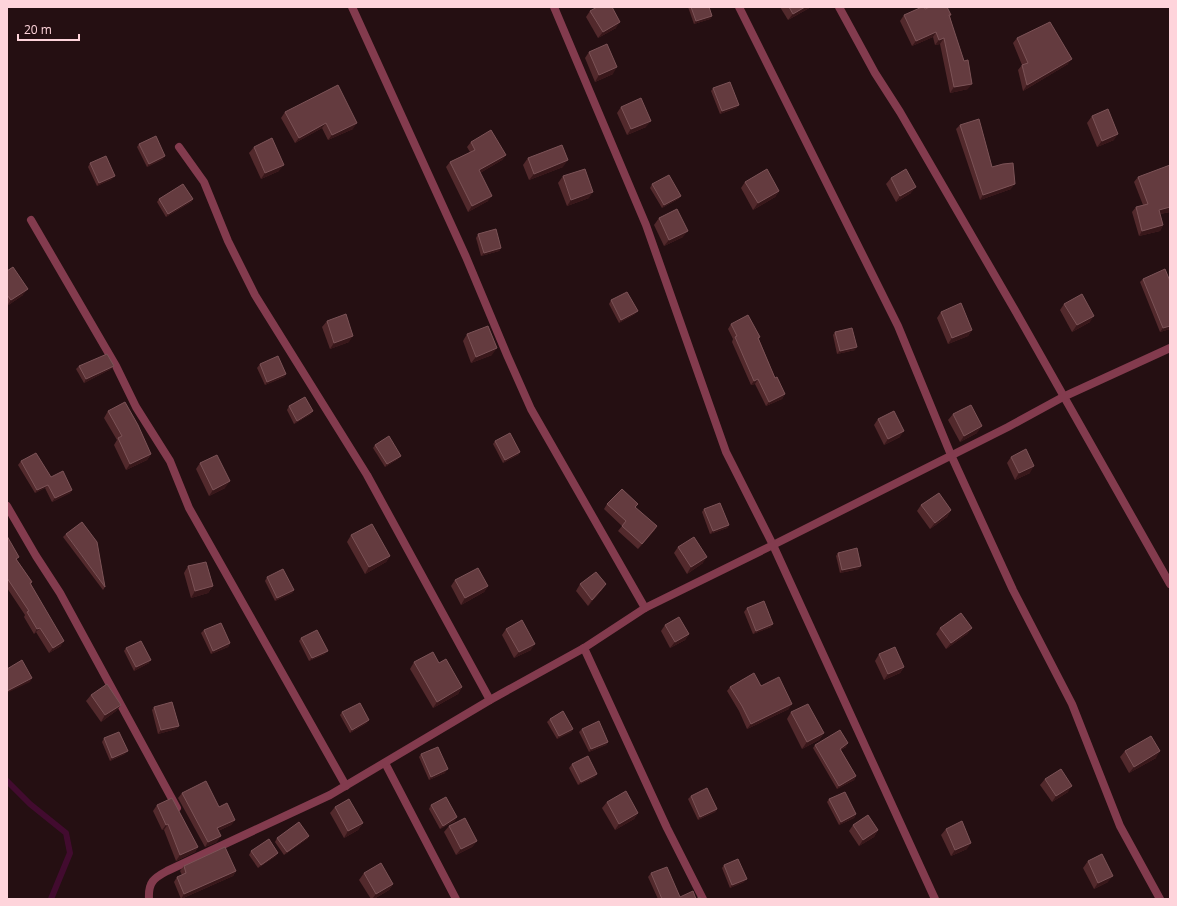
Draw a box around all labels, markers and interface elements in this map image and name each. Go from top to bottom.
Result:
scale bar [18,16,79,42]
text: 20 m [24,21,52,38]

